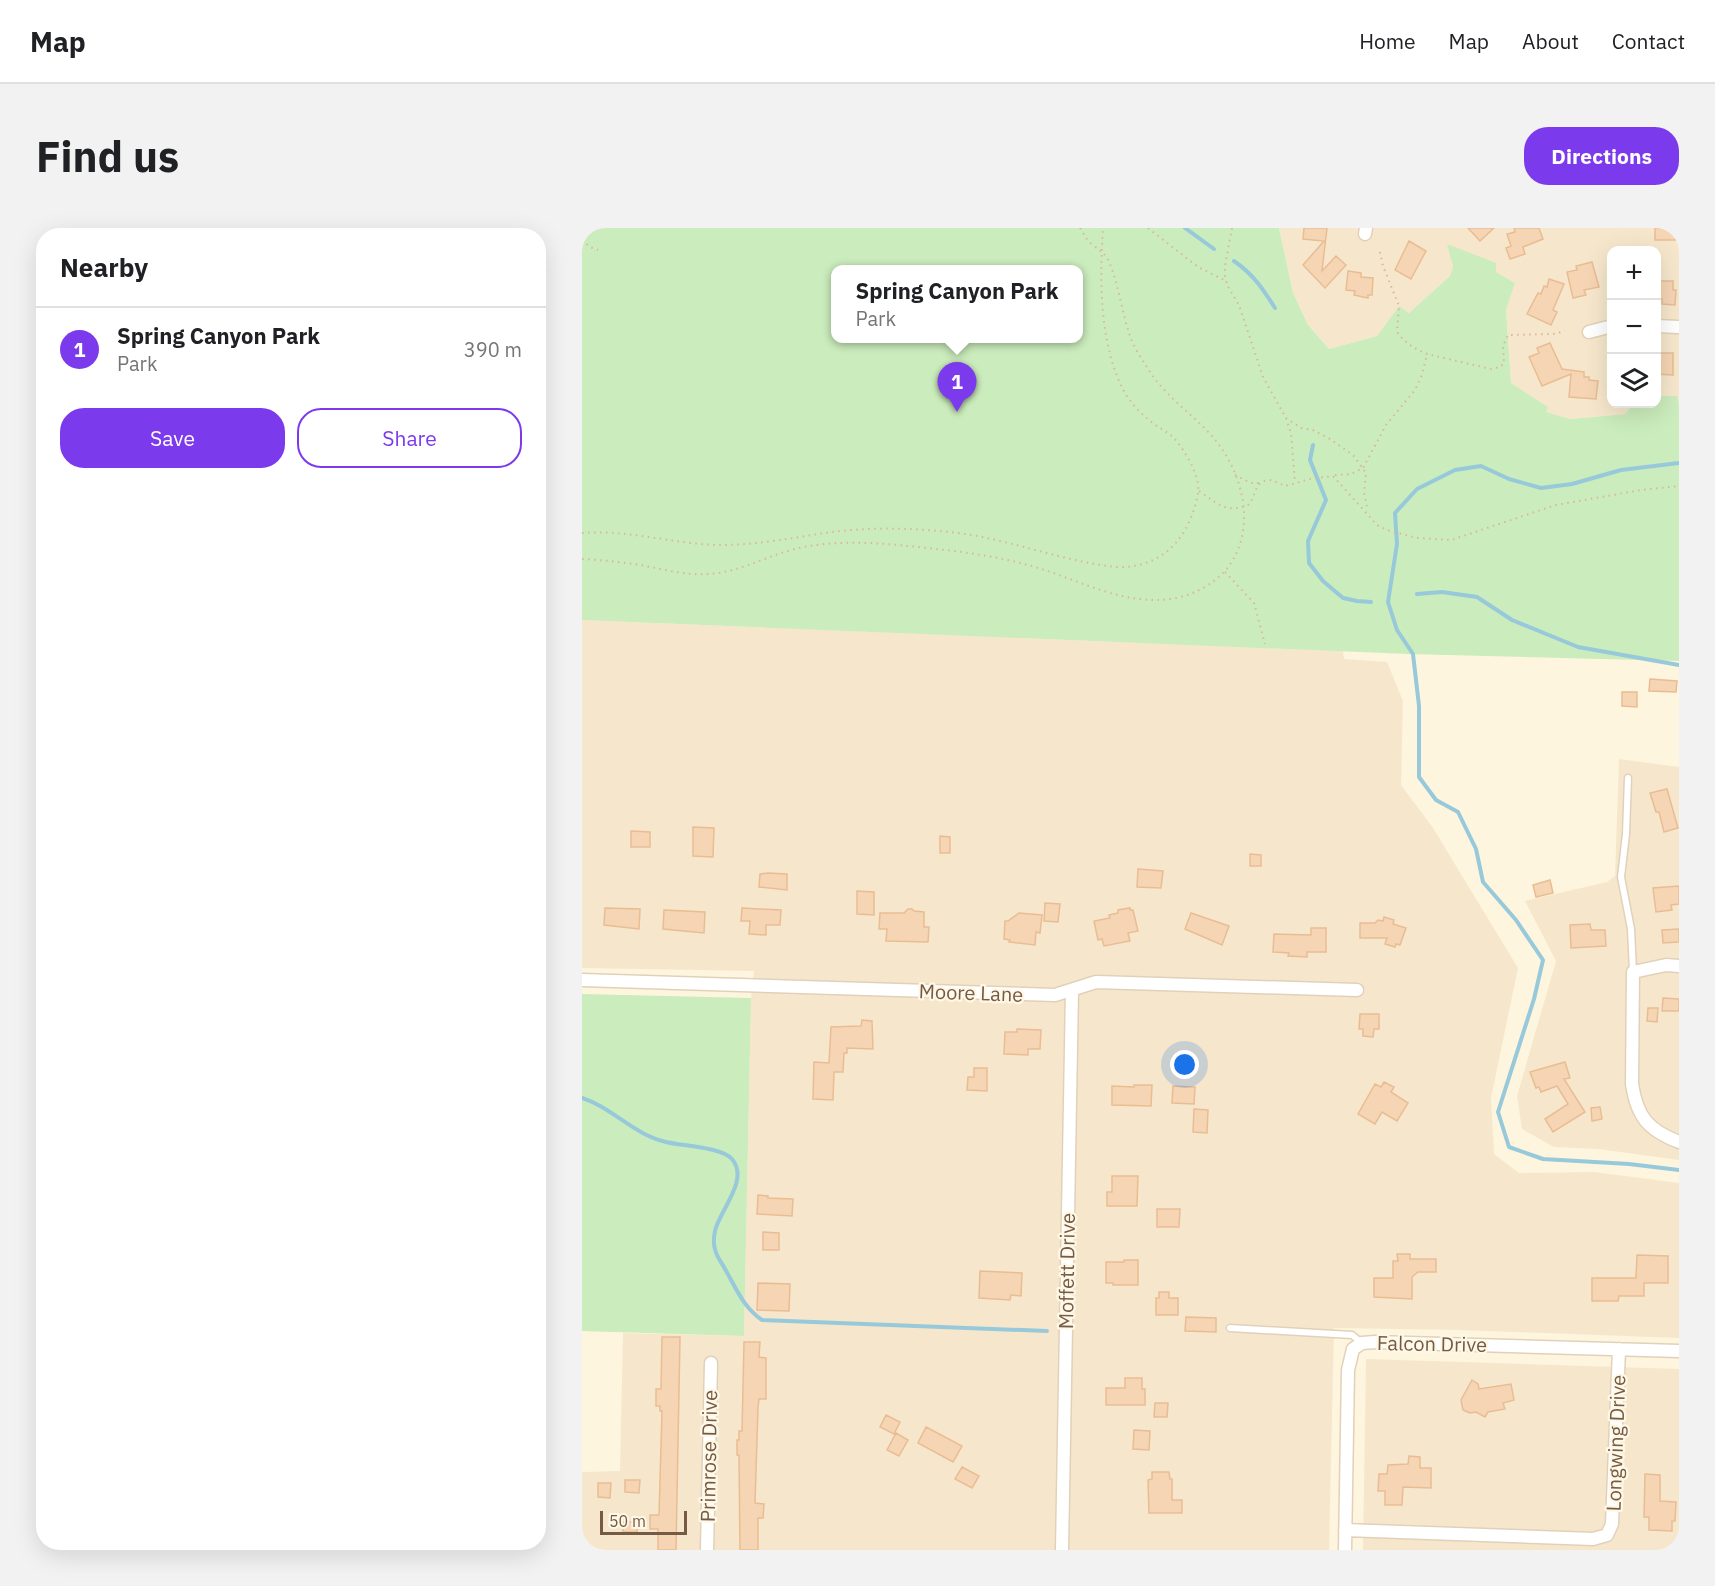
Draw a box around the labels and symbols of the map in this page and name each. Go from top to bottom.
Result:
pin: 1 [938,362,976,412]
street label: Moore Lane [918,977,1024,1008]
your location [1170,1050,1199,1079]
street label: Moffett Drive [1052,1213,1081,1329]
street label: Falcon Drive [1377,1329,1487,1358]
street label: Longwing Drive [1600,1374,1631,1512]
street label: Primrose Drive [694,1390,723,1522]
scale bar [600,1508,687,1536]

